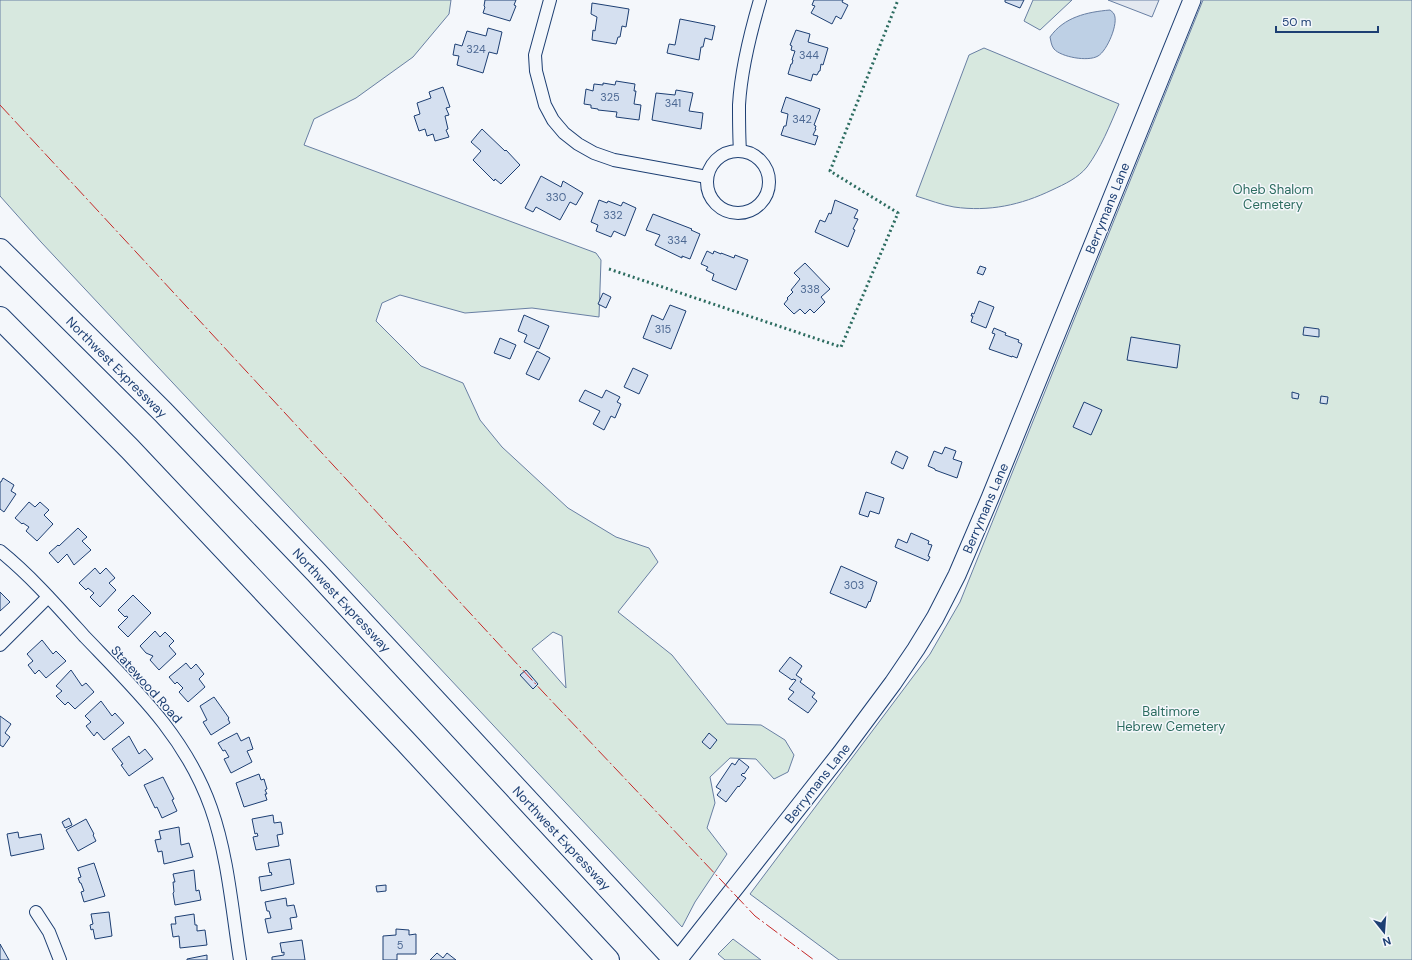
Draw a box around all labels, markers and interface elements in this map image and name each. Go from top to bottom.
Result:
scale bar [1276,8,1378,34]
text: 50 m [1282,14,1311,30]
house number: 324 [466,42,486,56]
house number: 344 [799,48,819,62]
house number: 325 [600,90,620,104]
house number: 341 [665,96,681,110]
house number: 342 [792,112,812,126]
street label: Berrymans Lane [1081,160,1134,256]
park label: Oheb Shalom Cemetery [1233,181,1313,213]
house number: 330 [546,190,566,204]
house number: 332 [603,208,623,222]
house number: 334 [667,233,687,247]
house number: 338 [800,282,820,296]
street label: Northwest Expressway [62,313,171,422]
house number: 315 [655,322,672,336]
street label: Berrymans Lane [959,460,1012,556]
street label: Northwest Expressway [289,545,394,656]
house number: 303 [844,578,864,592]
street label: Statewood Road [107,642,186,727]
park label: Baltimore Hebrew Cemetery [1116,703,1226,735]
street label: Berrymans Lane [781,740,854,827]
street label: Northwest Expressway [509,783,614,894]
north arrow [1364,912,1404,952]
text: N [1381,934,1393,949]
house number: 5 [397,938,404,952]

